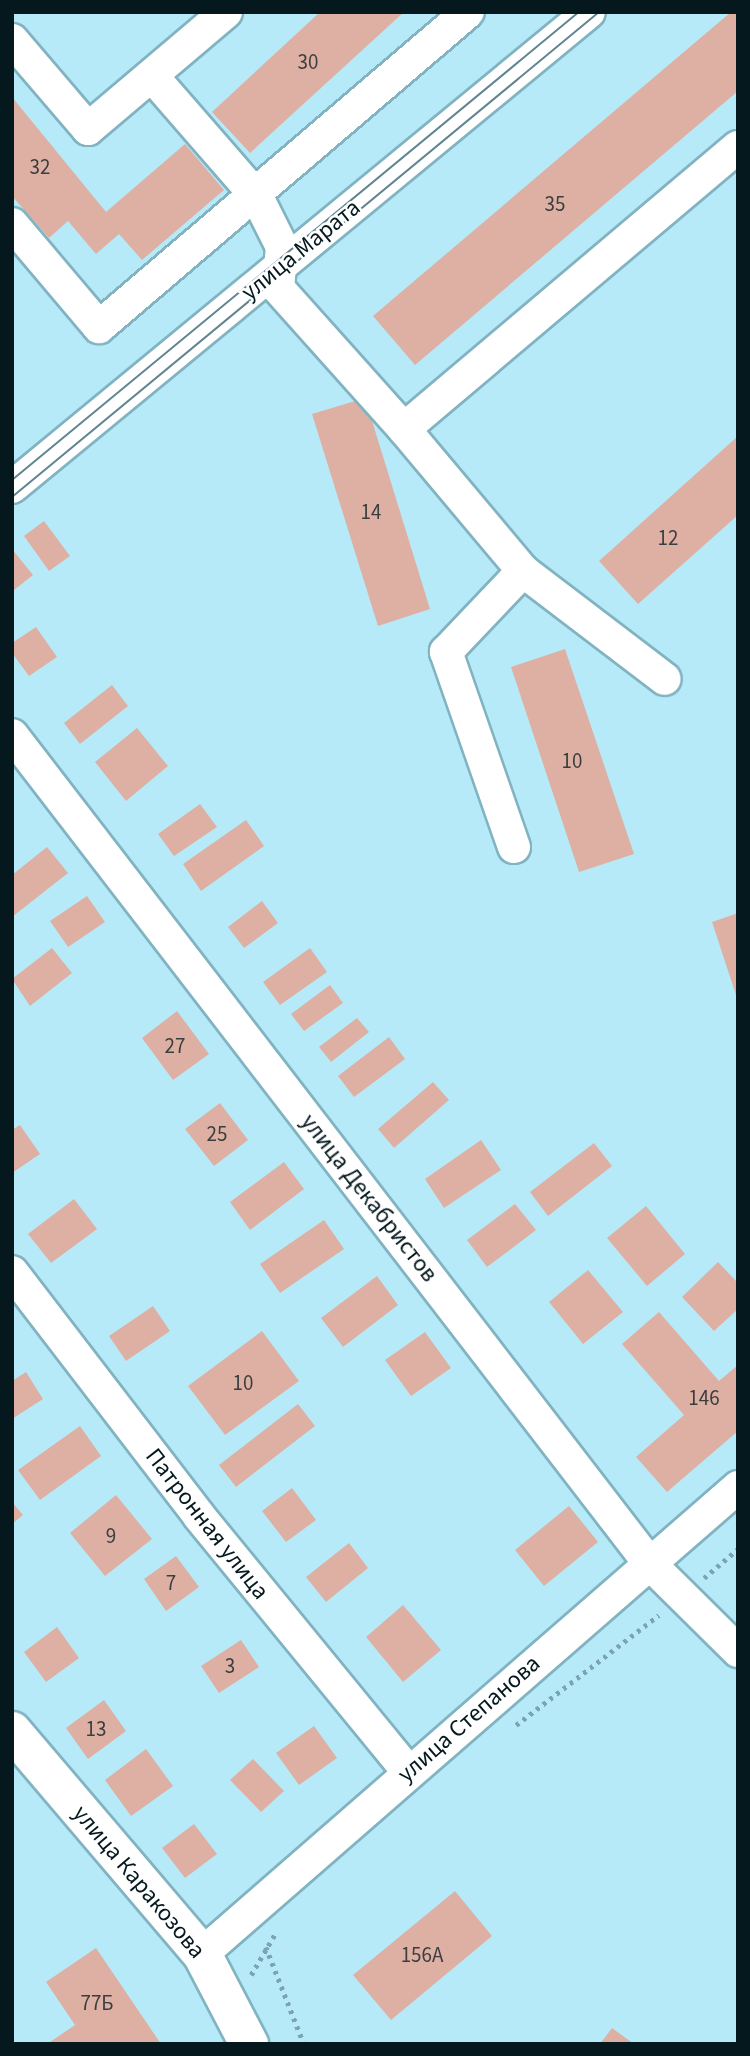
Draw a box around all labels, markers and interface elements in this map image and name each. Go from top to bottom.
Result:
house number: 30 [298,49,318,75]
house number: 32 [30,154,50,180]
house number: 35 [545,191,565,217]
street label: улица Марата [236,193,366,307]
house number: 14 [361,499,381,525]
house number: 12 [658,525,678,551]
house number: 10 [562,748,582,774]
house number: 27 [165,1033,185,1059]
street label: улица Декабристов [294,1108,444,1288]
house number: 25 [207,1121,227,1147]
house number: 10 [233,1370,253,1396]
house number: 146 [688,1385,720,1411]
street label: Патронная улица [139,1443,275,1605]
house number: 9 [106,1523,116,1549]
house number: 7 [166,1570,176,1596]
street label: улица Степанова [392,1649,546,1789]
house number: 3 [225,1653,235,1679]
house number: 13 [86,1716,106,1742]
street label: улица Каракозова [67,1800,211,1964]
house number: 156А [401,1942,443,1968]
house number: 77Б [80,1990,114,2016]

